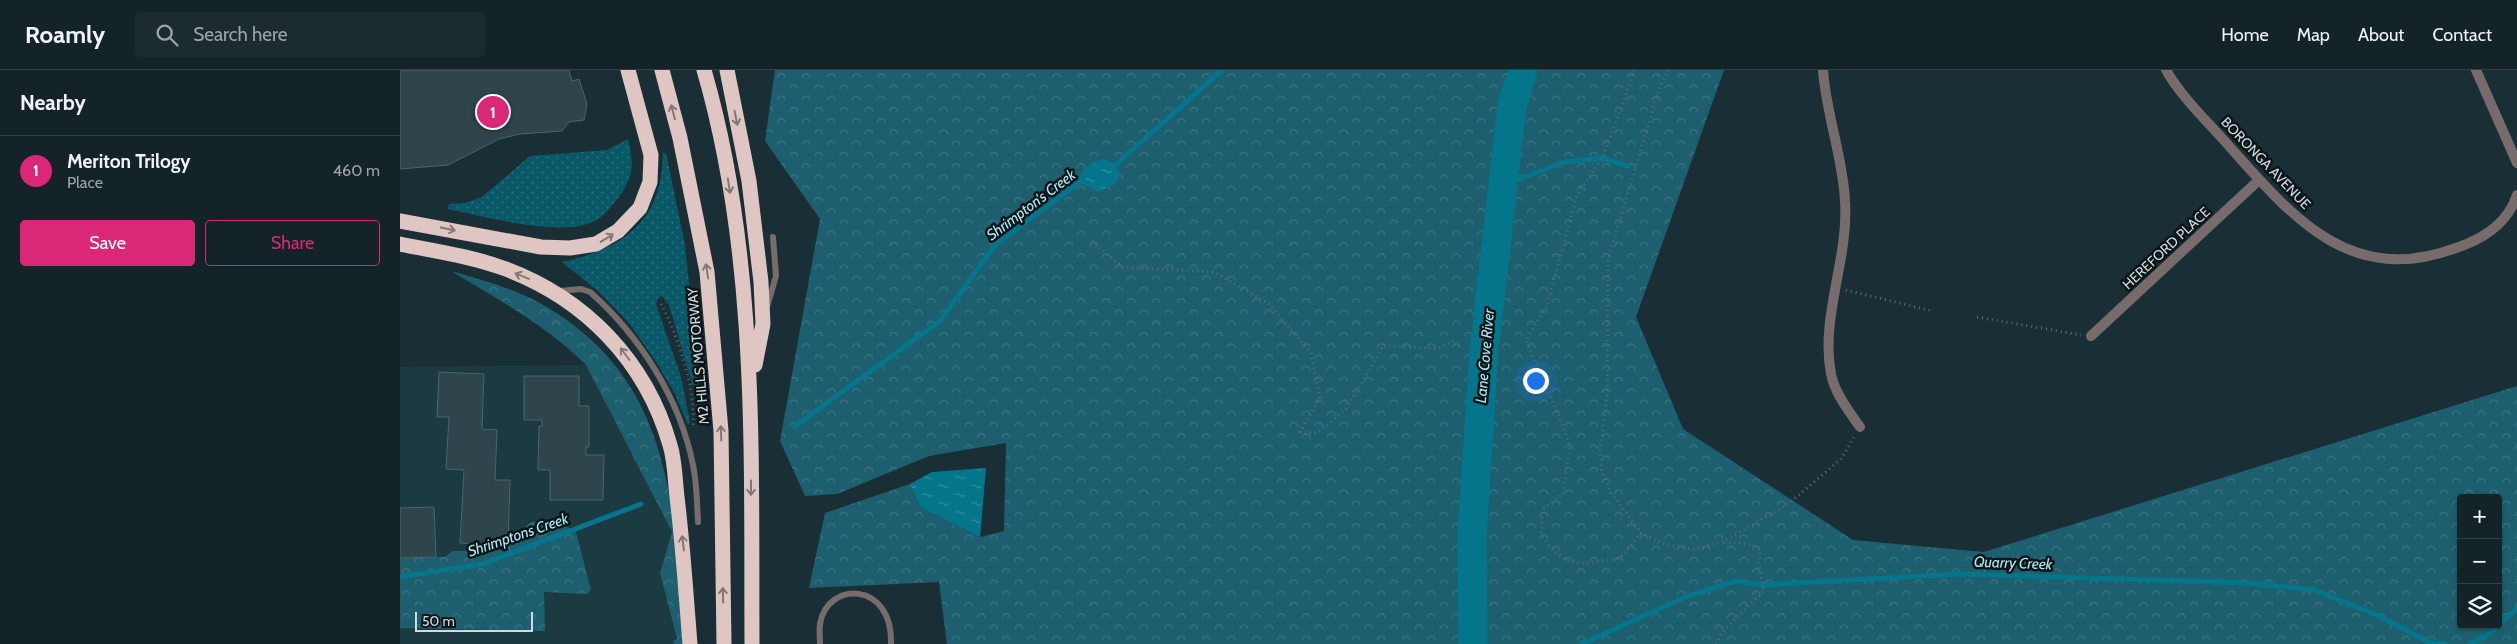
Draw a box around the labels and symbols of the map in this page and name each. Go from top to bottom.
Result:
pin: 1 [477,93,509,131]
one-way arrow [668,104,678,120]
one-way arrow [732,109,742,125]
street label: BORONGA AVENUE [2217,113,2315,213]
water label: Shrimpton's Creek [983,165,1079,244]
one-way arrow [724,178,734,194]
street label: HEREFORD PLACE [2118,203,2214,293]
one-way arrow [440,225,456,235]
one-way arrow [599,232,613,242]
one-way arrow [701,263,711,279]
one-way arrow [515,271,530,280]
street label: M2 HILLS MOTORWAY [683,286,713,425]
water label: Lane Cove River [1472,307,1498,404]
one-way arrow [620,347,630,361]
your location [1523,368,1549,394]
one-way arrow [716,425,725,441]
one-way arrow [746,479,756,495]
water label: Shrimptons Creek [465,509,571,561]
one-way arrow [678,535,688,551]
water label: Quarry Creek [1974,553,2053,573]
one-way arrow [718,588,728,604]
scale bar [415,609,532,632]

